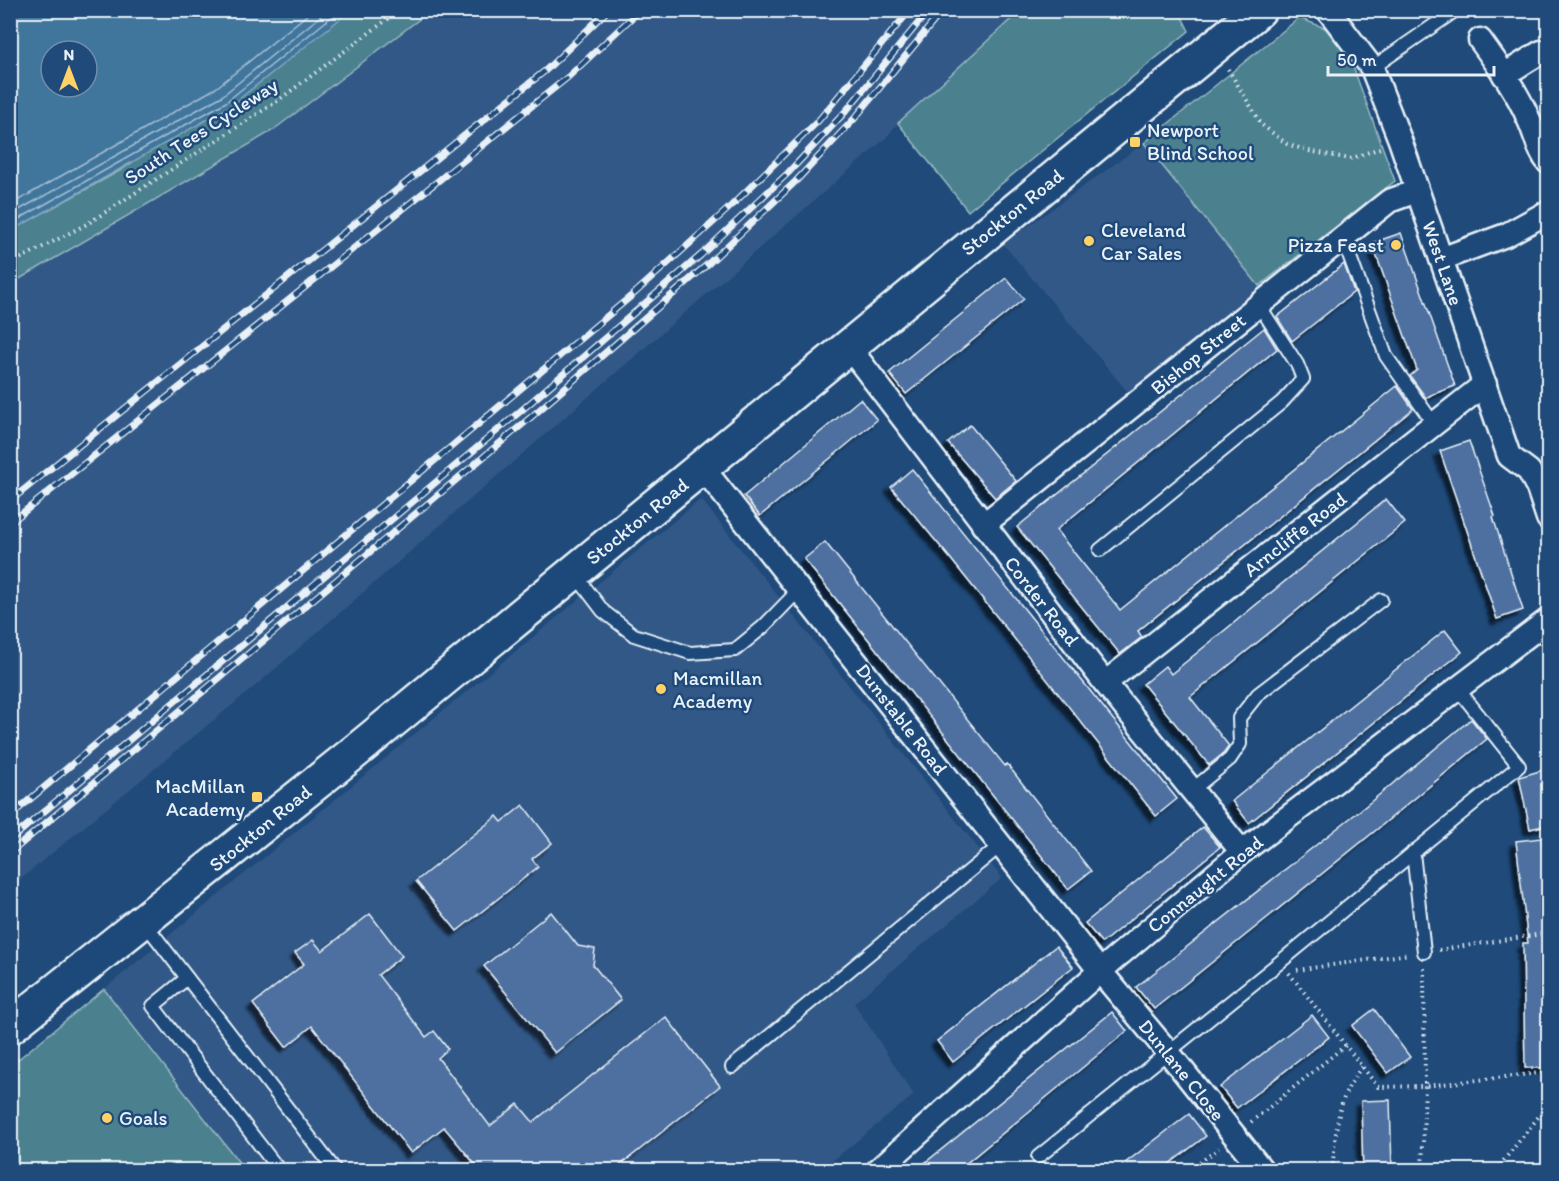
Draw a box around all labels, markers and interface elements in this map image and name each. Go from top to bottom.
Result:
north arrow [39,39,99,99]
scale bar [1328,39,1494,77]
text: N [64,45,74,64]
text: 50 m [1337,49,1377,71]
street label: South Tees Cycleway [120,72,283,190]
place label: Newport Blind School [1147,118,1254,165]
marker: Newport Blind School [1128,135,1142,149]
street label: Stockton Road [956,163,1068,261]
place label: Cleveland Car Sales [1101,218,1186,265]
street label: West Lane [1417,218,1469,308]
place label: Pizza Feast [1288,233,1384,257]
marker: Cleveland Car Sales [1082,234,1096,248]
marker: Pizza Feast [1389,238,1403,252]
street label: Bishop Street [1146,308,1250,400]
street label: Stockton Road [581,472,693,570]
street label: Arncliffe Road [1239,486,1351,582]
street label: Corder Road [999,551,1085,651]
street label: Dunstable Road [851,658,953,780]
place label: Macmillan Academy [673,666,762,713]
marker: Macmillan Academy [654,682,668,696]
place label: MacMillan Academy [155,774,246,821]
street label: Stockton Road [204,779,316,877]
marker: MacMillan Academy [250,790,264,804]
street label: Connaught Road [1142,830,1268,938]
street label: Dunlane Close [1134,1014,1230,1126]
place label: Goals [119,1106,168,1130]
marker: Goals [100,1111,114,1125]

